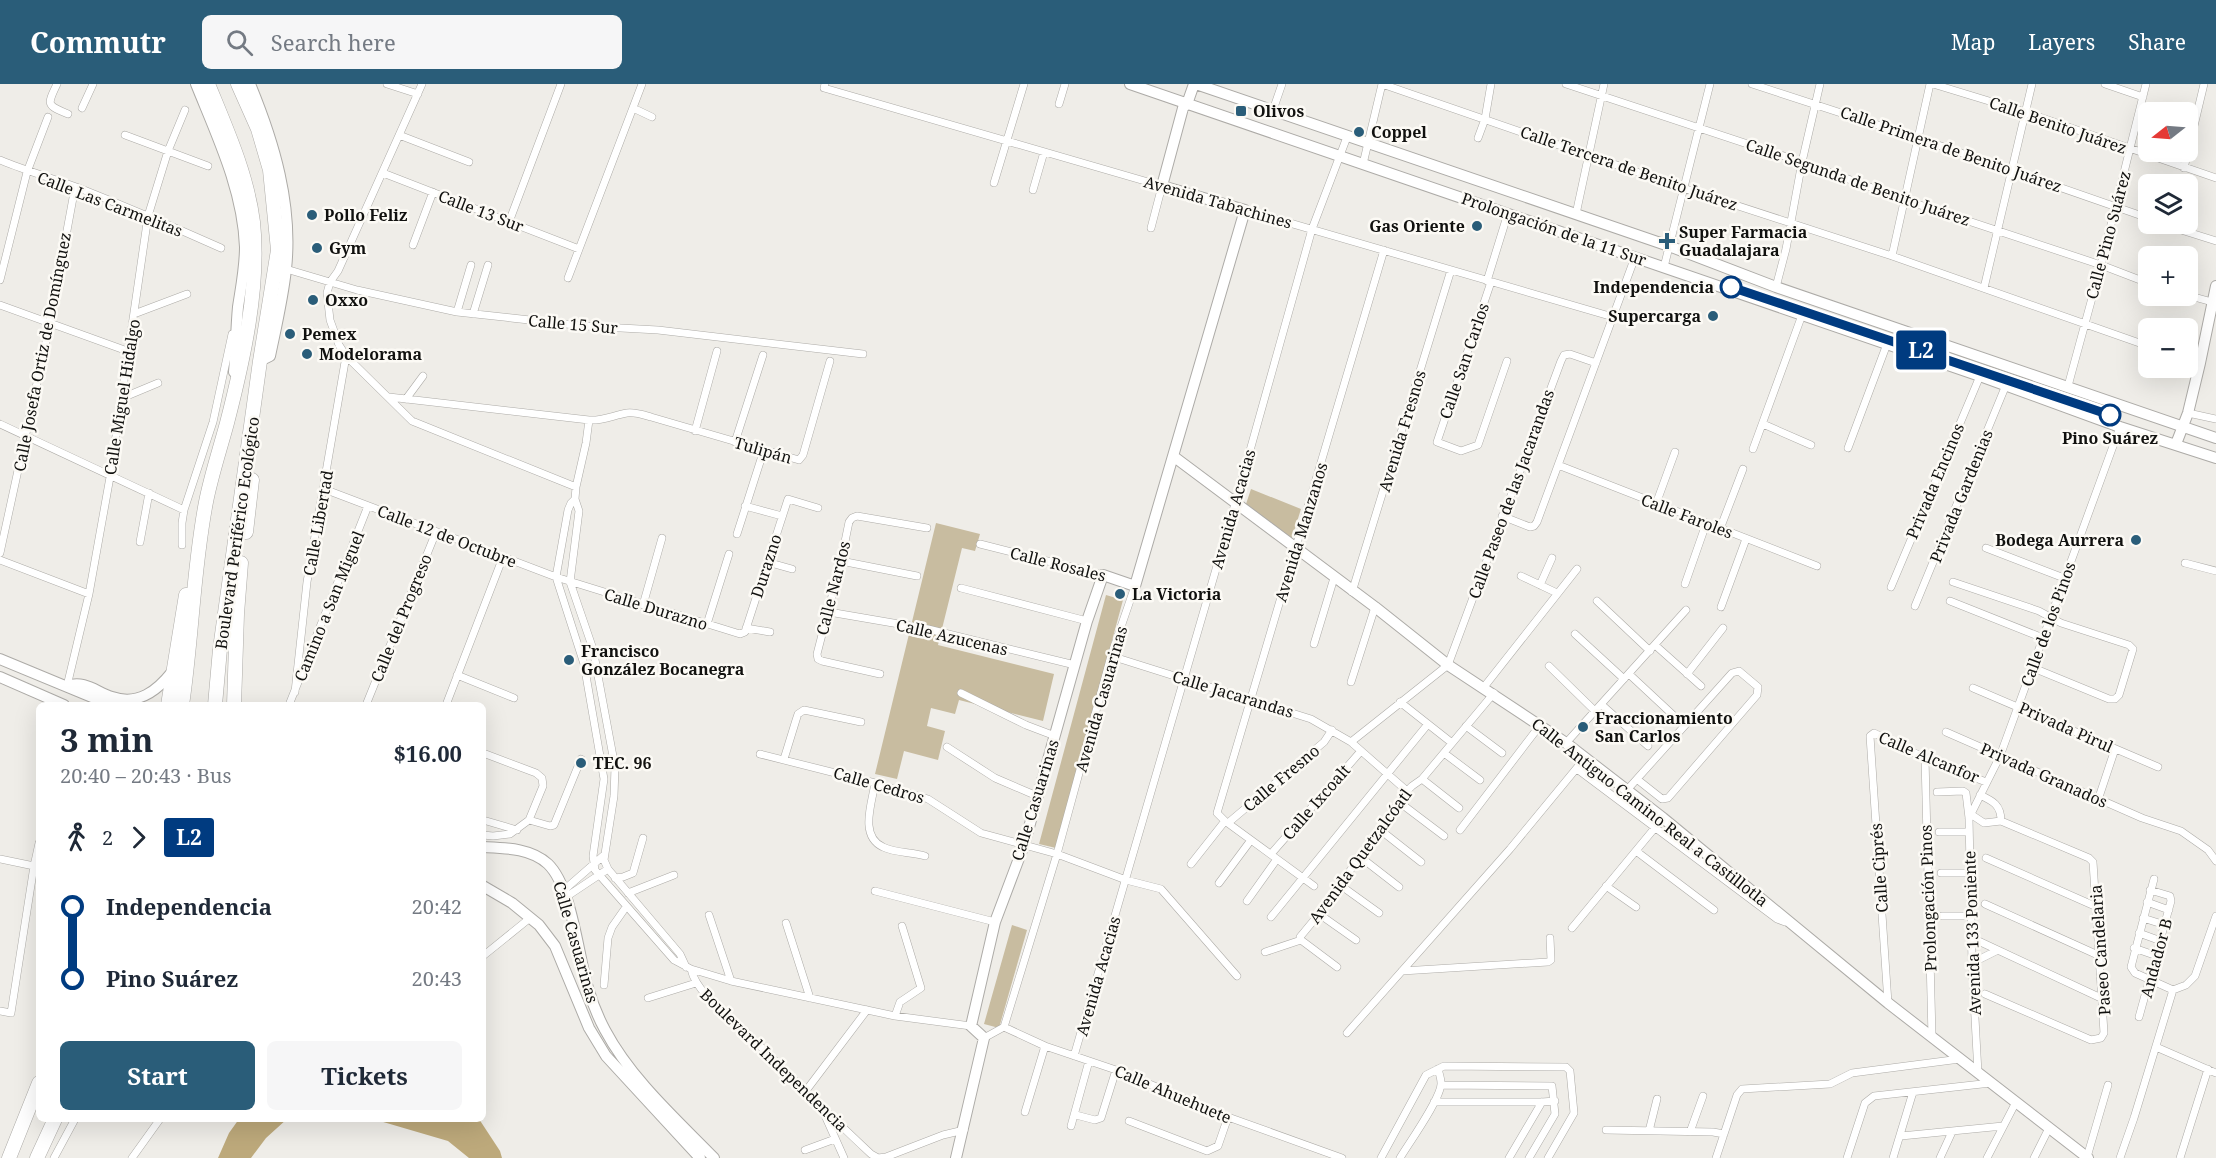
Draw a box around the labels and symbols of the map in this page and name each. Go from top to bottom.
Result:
street label: Calle Benito Juárez [1986,91,2130,159]
place label: Olivos [1253,100,1304,122]
street label: Calle Primera de Benito Juárez [1837,101,2065,197]
north arrow [2138,102,2198,162]
marker: Olivos [1234,104,1248,118]
street label: Calle Tercera de Benito Juárez [1517,120,1741,216]
place label: Coppel [1371,121,1427,143]
marker: Coppel [1352,125,1366,139]
street label: Calle Segunda de Benito Juárez [1743,133,1973,231]
street label: Calle Las Carmelitas [34,166,186,242]
street label: Calle Pino Suárez [2080,168,2136,302]
street label: Avenida Tabachines [1141,170,1295,234]
street label: Calle 13 Sur [435,185,527,238]
street label: Prolongación de la 11 Sur [1459,187,1650,271]
place label: Pollo Feliz [324,204,407,226]
marker: Pollo Feliz [305,208,319,222]
place label: Gas Oriente [1369,215,1465,237]
marker: Gas Oriente [1470,219,1484,233]
place label: Super Farmacia Guadalajara [1679,221,1808,261]
street label: Calle Josefa Ortiz de Domínguez [8,231,76,473]
marker: Super Farmacia Guadalajara [1660,234,1674,248]
place label: Gym [329,237,367,259]
marker: Gym [310,241,324,255]
place label: Independencia [1593,276,1714,298]
marker: Independencia [1720,276,1742,298]
place label: Oxxo [325,289,368,311]
marker: Oxxo [306,293,320,307]
street label: Calle San Carlos [1434,300,1494,422]
place label: Supercarga [1608,305,1701,327]
street label: Calle 15 Sur [527,309,619,339]
marker: Supercarga [1706,309,1720,323]
street label: Calle Miguel Hidalgo [99,317,145,477]
place label: Pemex [302,323,357,345]
marker: Pemex [283,327,297,341]
line badge: L2 [1894,330,1948,370]
place label: Modelorama [319,343,422,365]
marker: Modelorama [300,347,314,361]
street label: Avenida Fresnos [1373,367,1431,495]
street label: Calle Paseo de las Jacarandas [1463,386,1559,602]
marker: Pino Suárez [2099,404,2121,426]
street label: Boulevard Periférico Ecológico [210,415,264,651]
street label: Privada Encinos [1901,420,1969,542]
street label: Privada Gardenias [1924,426,1998,566]
place label: Pino Suárez [2062,427,2158,449]
street label: Tulipán [732,431,794,469]
street label: Avenida Acacias [1205,447,1261,571]
street label: Avenida Manzanos [1269,460,1333,604]
street label: Calle Libertad [298,468,338,578]
street label: Calle Faroles [1638,488,1736,544]
street label: Calle 12 de Octubre [374,499,520,573]
street label: Camino a San Miguel [289,527,369,685]
place label: Bodega Aurrera [1995,529,2124,551]
street label: Durazno [745,531,787,601]
marker: Bodega Aurrera [2129,533,2143,547]
street label: Calle Nardos [811,539,855,637]
street label: Calle Rosales [1008,541,1108,587]
street label: Calle del Progreso [365,551,437,685]
street label: Calle de los Pinos [2015,559,2081,689]
street label: Calle Durazno [602,583,710,635]
place label: La Victoria [1132,583,1222,605]
marker: La Victoria [1113,587,1127,601]
street label: Calle Azucenas [894,613,1010,661]
street label: Avenida Casuarinas [1070,623,1132,775]
place label: Francisco González Bocanegra [581,640,745,680]
marker: Francisco González Bocanegra [562,653,576,667]
street label: Calle Jacarandas [1170,665,1296,723]
street label: Privada Pirul [2015,696,2117,758]
place label: Fraccionamiento San Carlos [1595,707,1733,747]
street label: Calle Antiguo Camino Real a Castillotla [1527,713,1773,911]
marker: Fraccionamiento San Carlos [1576,720,1590,734]
street label: Calle Alcanfor [1875,726,1983,788]
street label: Calle Casuarinas [1006,737,1064,863]
street label: Privada Granados [1977,737,2111,813]
street label: Calle Fresno [1238,739,1324,817]
place label: TEC. 96 [593,752,652,774]
marker: TEC. 96 [574,756,588,770]
street label: Calle Ixcoalt [1277,759,1355,844]
street label: Calle Cedros [831,762,927,808]
street label: Avenida Quetzalcóatl [1304,784,1416,928]
street label: Calle Ciprés [1865,823,1893,913]
street label: Prolongación Pinos [1914,824,1942,972]
street label: Avenida 133 Poniente [1958,850,1986,1016]
street label: Calle Casuarinas [548,878,604,1006]
street label: Paseo Candelaria [2084,884,2116,1016]
street label: Avenida Acacias [1070,914,1126,1038]
street label: Andador B [2135,916,2177,1000]
street label: Boulevard Independencia [695,984,853,1136]
street label: Calle Ahuehuete [1111,1060,1235,1128]

